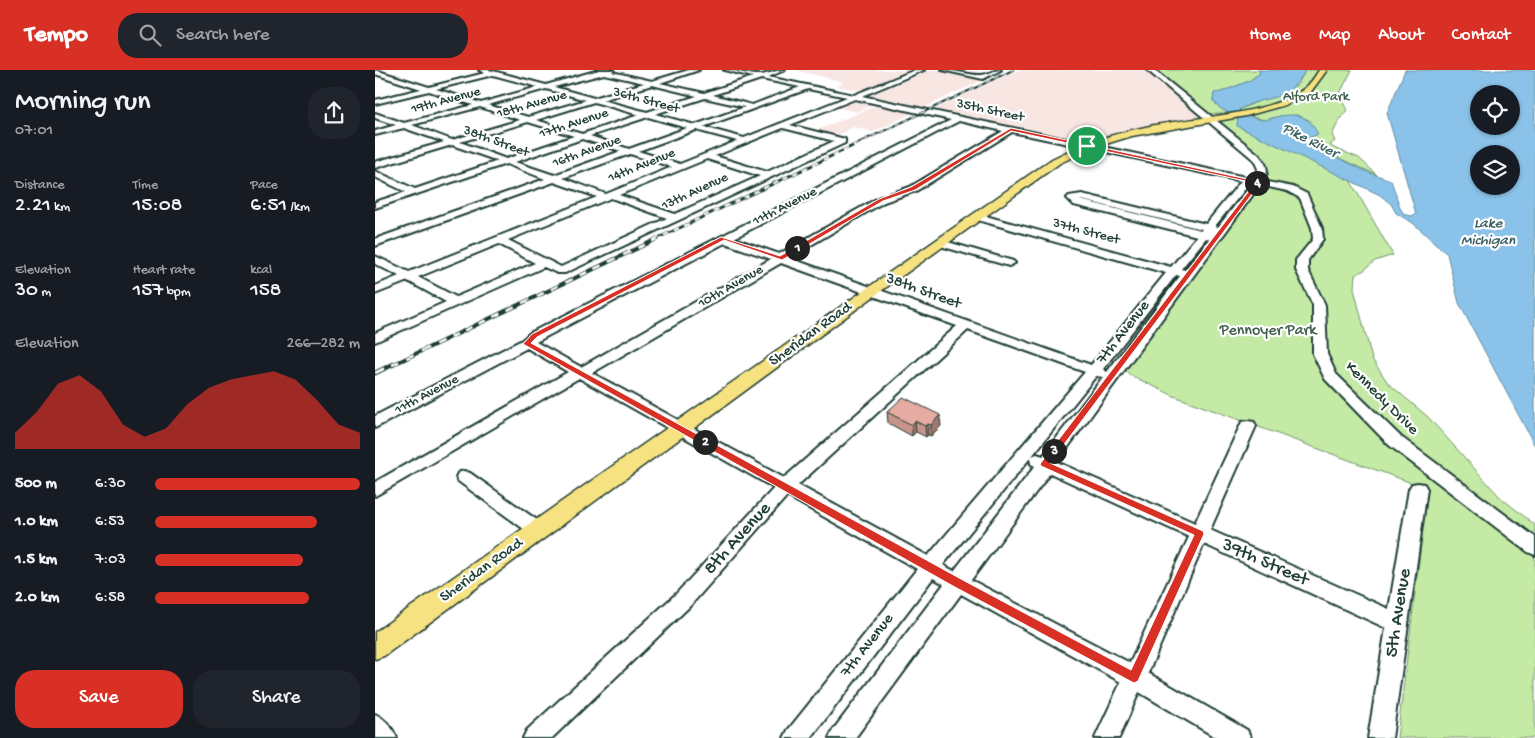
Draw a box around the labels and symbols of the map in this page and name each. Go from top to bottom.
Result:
street label: 19th Avenue [408,83,483,119]
street label: 36th Street [610,84,682,118]
street label: 18th Avenue [494,87,570,123]
park label: Alford Park [1283,89,1351,106]
street label: 35th Street [954,95,1027,127]
street label: 17th Avenue [536,105,611,143]
water label: Pike River [1279,119,1343,164]
street label: 38th Street [460,122,532,162]
pin [1066,125,1108,167]
street label: 16th Avenue [550,132,624,173]
street label: 14th Avenue [605,145,679,188]
street label: 13th Avenue [658,169,732,215]
pin: 4 [1245,170,1269,196]
street label: 11th Avenue [749,183,821,231]
street label: 37th Street [1050,215,1122,249]
water label: Lake Michigan [1461,215,1516,250]
pin: 1 [785,236,809,260]
street label: 10th Avenue [695,261,767,313]
street label: 38th Street [882,269,965,315]
street label: 7th Avenue [1093,297,1155,369]
street label: Sheridan Road [766,298,858,371]
park label: Pennoyer Park [1219,322,1318,341]
street label: Kennedy Drive [1340,358,1422,440]
street label: 11th Avenue [391,371,463,419]
pin: 2 [693,430,717,454]
pin: 3 [1041,438,1067,464]
street label: 8th Avenue [699,498,777,580]
street label: 39th Street [1217,533,1314,593]
street label: Sheridan Road [437,534,529,607]
street label: 5th Avenue [1381,567,1417,659]
street label: 7th Avenue [837,610,899,682]

